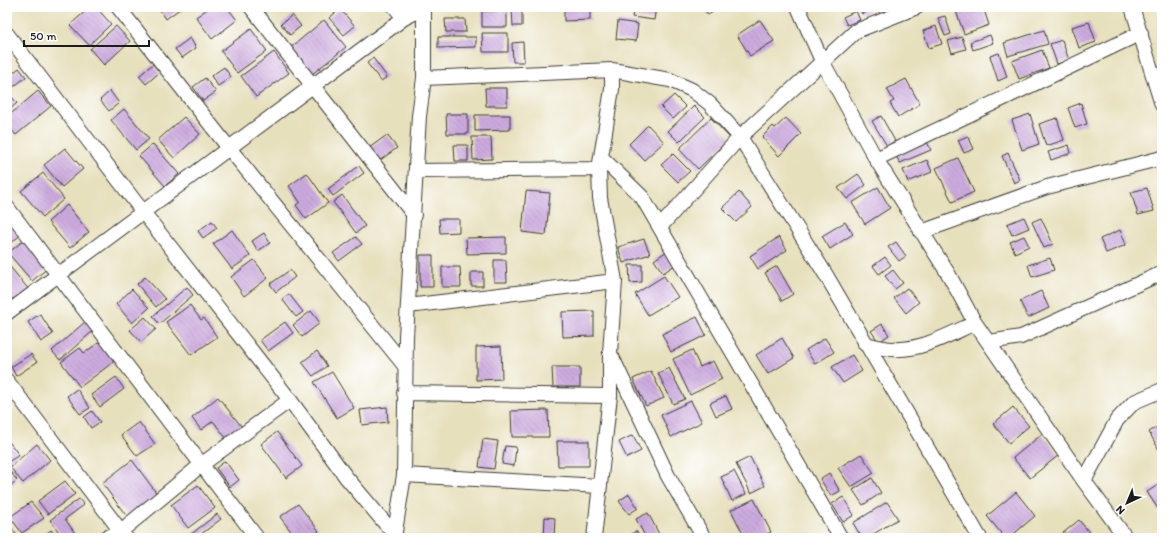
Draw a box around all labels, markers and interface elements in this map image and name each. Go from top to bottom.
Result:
scale bar [24,22,149,48]
text: 50 m [30,29,56,43]
north arrow [1107,483,1147,523]
text: N [1113,503,1128,517]

